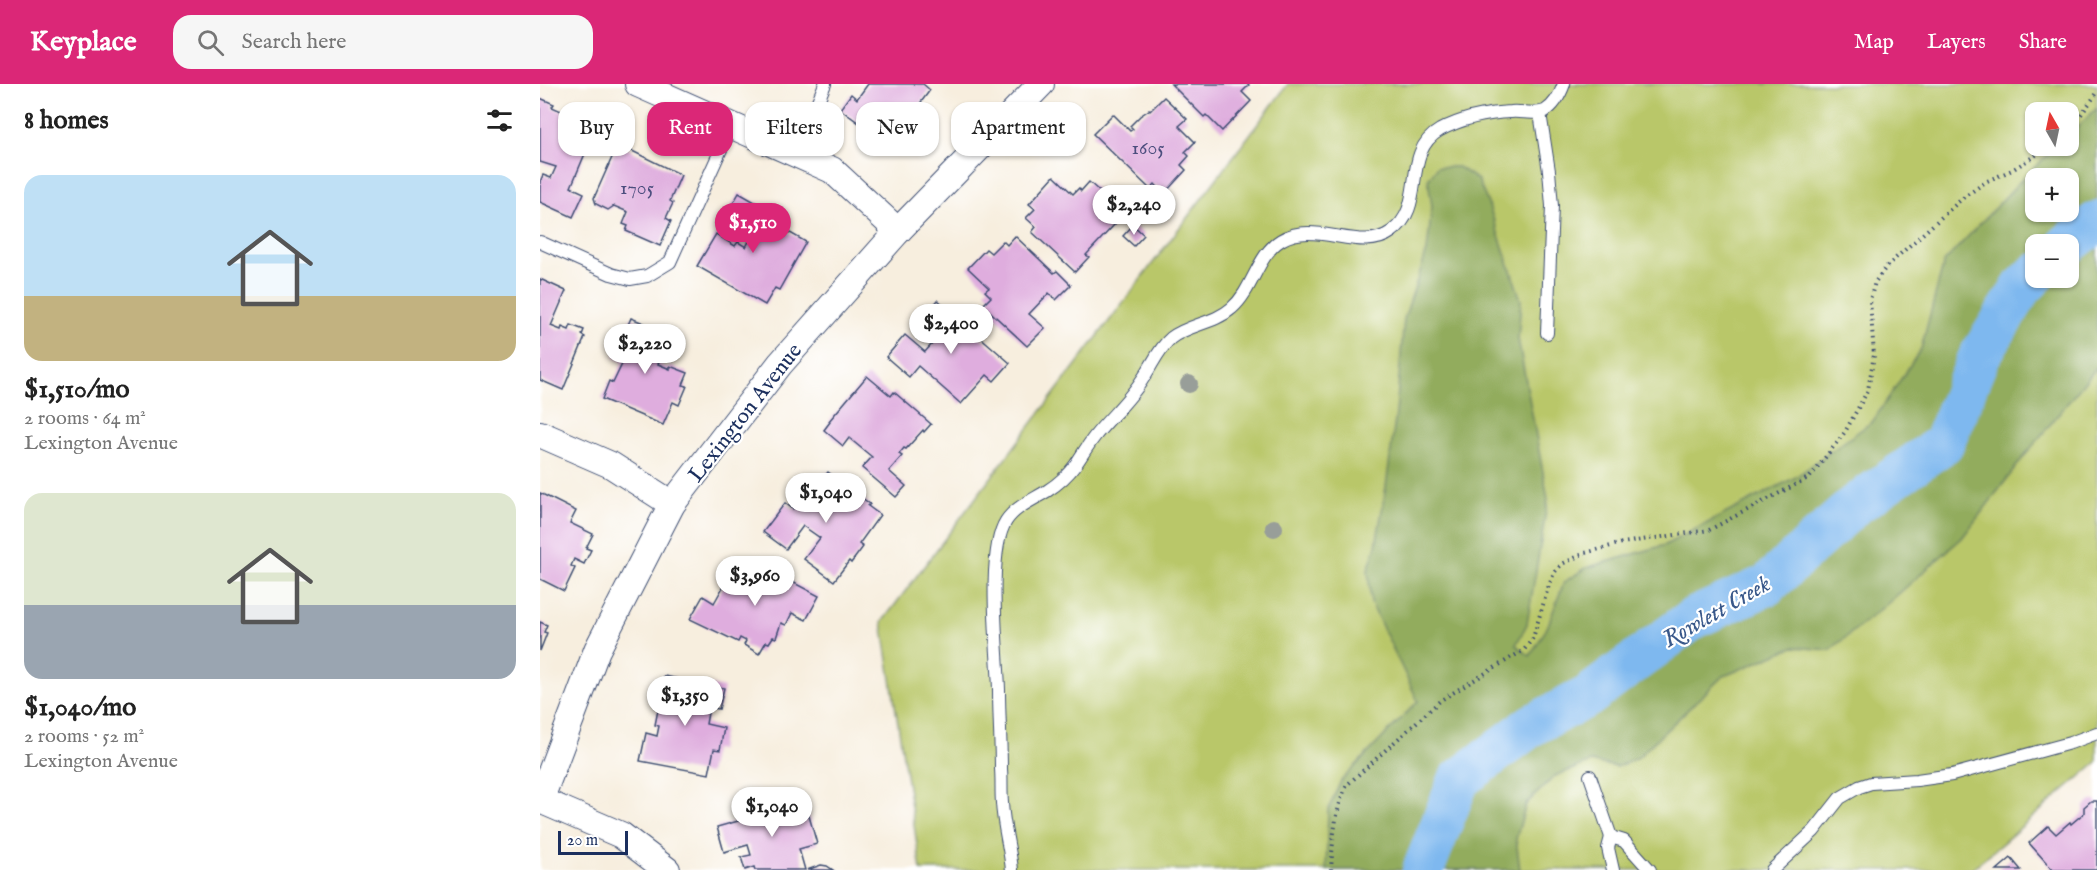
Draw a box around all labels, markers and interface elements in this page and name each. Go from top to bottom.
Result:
search box [173,15,593,69]
text: Keyplace [30,25,137,60]
icon: search [194,26,227,59]
text: Search here [242,28,346,56]
text: Map [1854,29,1894,56]
text: Layers [1927,29,1986,56]
text: Share [2019,29,2067,56]
chip: Buy [558,102,635,156]
chip: Rent [647,102,733,156]
chip: Filters [745,102,844,156]
chip: New [856,102,939,156]
chip: Apartment [951,102,1086,156]
north arrow [2025,102,2079,156]
map controls [2025,102,2079,288]
text: 8 homes [24,104,109,137]
icon: filters [483,104,516,137]
house number: 1605 [1132,136,1164,161]
button: + [2025,168,2079,222]
house number: 1705 [620,176,654,201]
pin: $2,240 [1085,185,1183,236]
text: $2,240 [1107,192,1161,217]
pin: $1,510 [704,203,802,254]
text: $1,510 [729,210,777,235]
icon: home [216,214,324,322]
button: − [2025,234,2079,288]
pin: $2,400 [902,304,1000,355]
text: $2,400 [923,311,979,336]
pin: $2,220 [596,324,694,375]
text: $2,220 [618,331,672,356]
street label: Lexington Avenue [682,338,809,489]
text: $1,510/mo [24,373,130,406]
text: 2 rooms · 64 m² [24,406,146,431]
text: Lexington Avenue [24,431,178,456]
pin: $1,040 [777,473,875,524]
text: $1,040 [799,480,853,505]
icon: home [216,532,324,640]
pin: $3,960 [706,556,804,607]
text: $3,960 [730,563,780,588]
water label: Rowlett Creek [1657,569,1777,656]
pin: $1,350 [636,676,734,727]
text: $1,350 [661,683,709,708]
text: $1,040/mo [24,691,136,724]
text: 2 rooms · 52 m² [24,724,144,749]
text: Lexington Avenue [24,749,178,774]
pin: $1,040 [723,787,821,838]
text: $1,040 [745,794,799,819]
scale bar [558,828,628,856]
text: 20 m [567,831,598,851]

